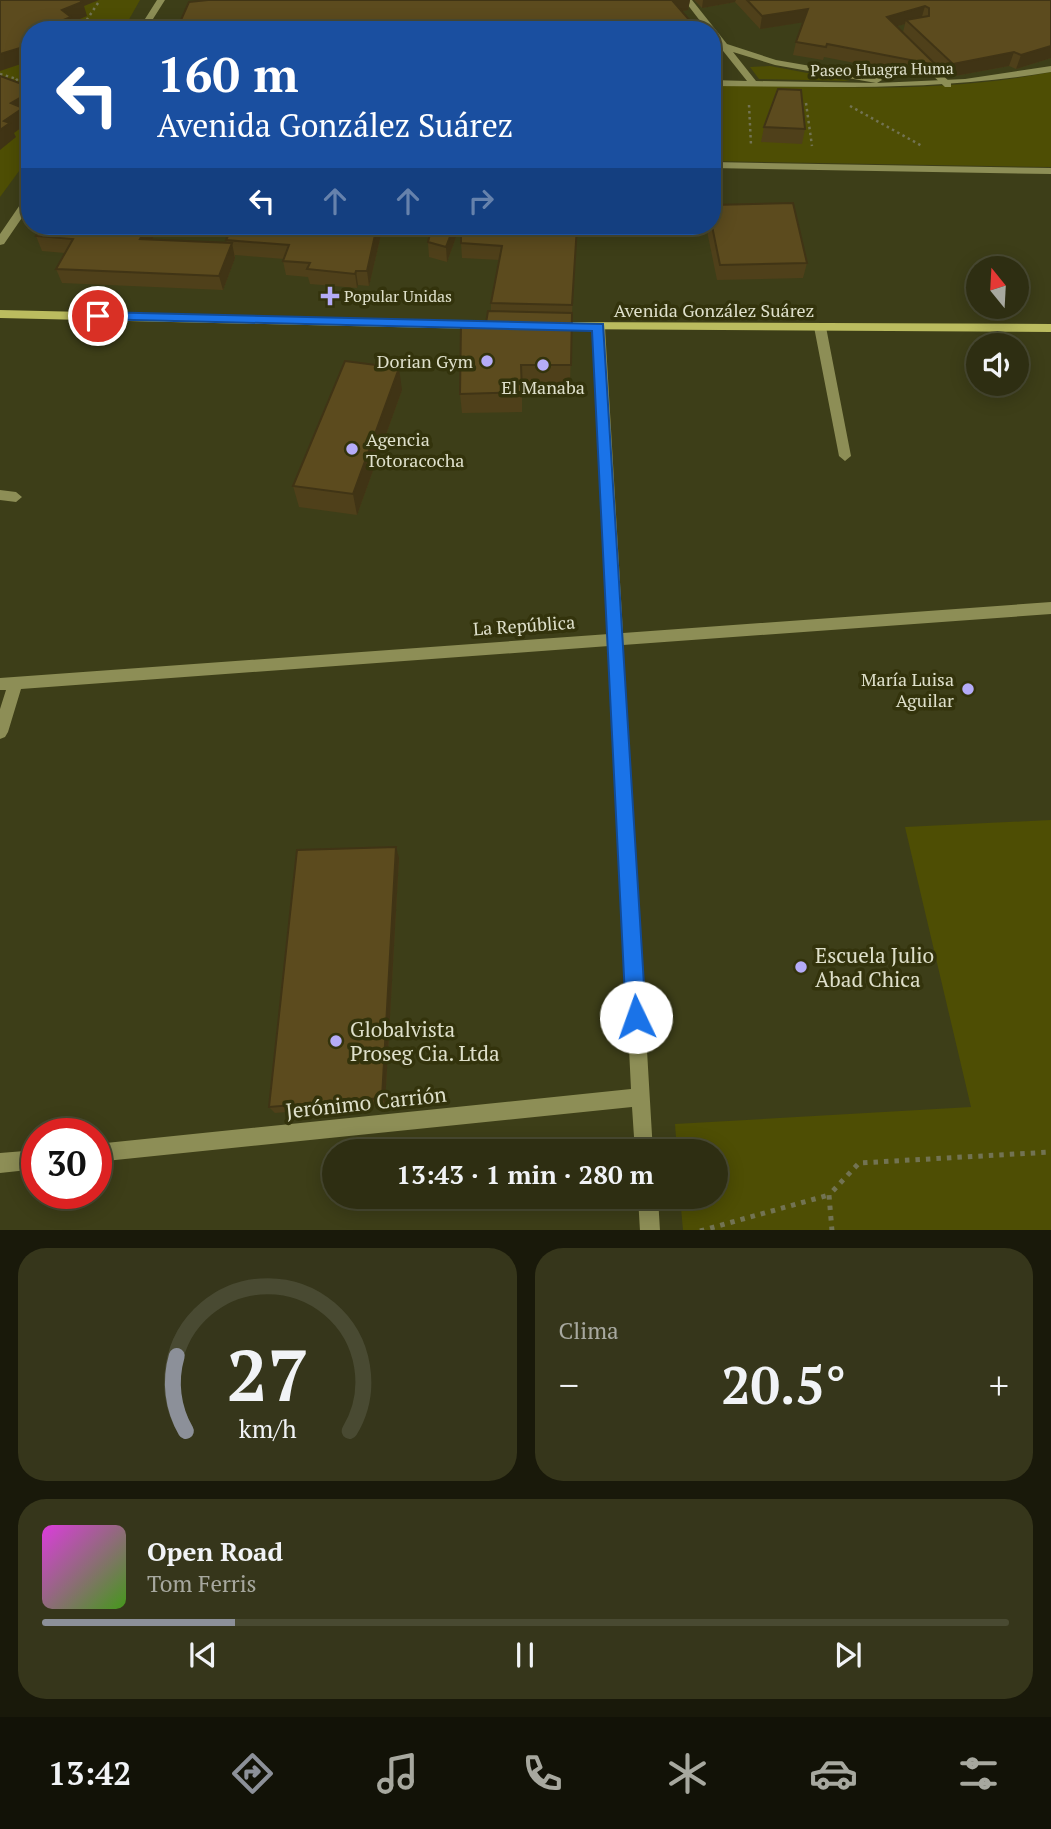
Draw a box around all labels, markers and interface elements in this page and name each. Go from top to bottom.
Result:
text: 160 m [157,41,299,106]
icon: left [42,49,133,140]
street label: Paseo Huagra Huma [810,57,954,81]
text: Avenida González Suárez [157,104,513,146]
icon: left [243,182,281,220]
icon: ahead [316,182,354,220]
icon: ahead [389,182,427,220]
icon: right [462,182,500,220]
north arrow [966,256,1029,318]
map controls [966,256,1029,396]
place label: Popular Unidas [344,285,452,307]
pin [68,286,128,346]
marker: Popular Unidas [322,288,338,304]
icon: arrive [79,297,117,335]
street label: Avenida González Suárez [614,298,814,322]
button: sound [966,333,1029,396]
place label: Dorian Gym [377,349,473,373]
marker: Dorian Gym [479,353,495,369]
marker: El Manaba [535,357,551,373]
place label: El Manaba [501,375,585,399]
place label: Agencia Totoracocha [366,427,464,472]
marker: Agencia Totoracocha [344,441,360,457]
street label: La República [472,609,576,641]
place label: María Luisa Aguilar [861,667,954,712]
marker: María Luisa Aguilar [960,681,976,697]
place label: Escuela Julio Abad Chica [815,941,934,993]
marker: Escuela Julio Abad Chica [793,959,809,975]
position arrow [599,980,673,1054]
place label: Globalvista Proseg Cia. Ltda [350,1015,500,1067]
marker: Globalvista Proseg Cia. Ltda [328,1033,344,1049]
street label: Jerónimo Carrión [284,1080,448,1124]
speed limit sign: 30 [21,1118,112,1209]
text: 13:43 · 1 min · 280 m [396,1157,654,1191]
text: Clima [559,1315,619,1346]
text: 27 [226,1325,308,1422]
text: 20.5° [721,1350,846,1419]
text: − [559,1360,579,1410]
text: + [989,1360,1009,1410]
text: km/h [238,1411,296,1444]
text: Open Road [147,1534,283,1568]
text: Tom Ferris [147,1568,257,1599]
icon: previous [184,1636,222,1674]
icon: pause [506,1636,544,1674]
icon: next [829,1636,867,1674]
icon: directions [228,1749,277,1798]
icon: music [373,1749,422,1798]
icon: phone [518,1749,567,1798]
icon: climate [663,1749,712,1798]
icon: car [809,1749,858,1798]
icon: filters [954,1749,1003,1798]
text: 13:42 [48,1752,131,1794]

